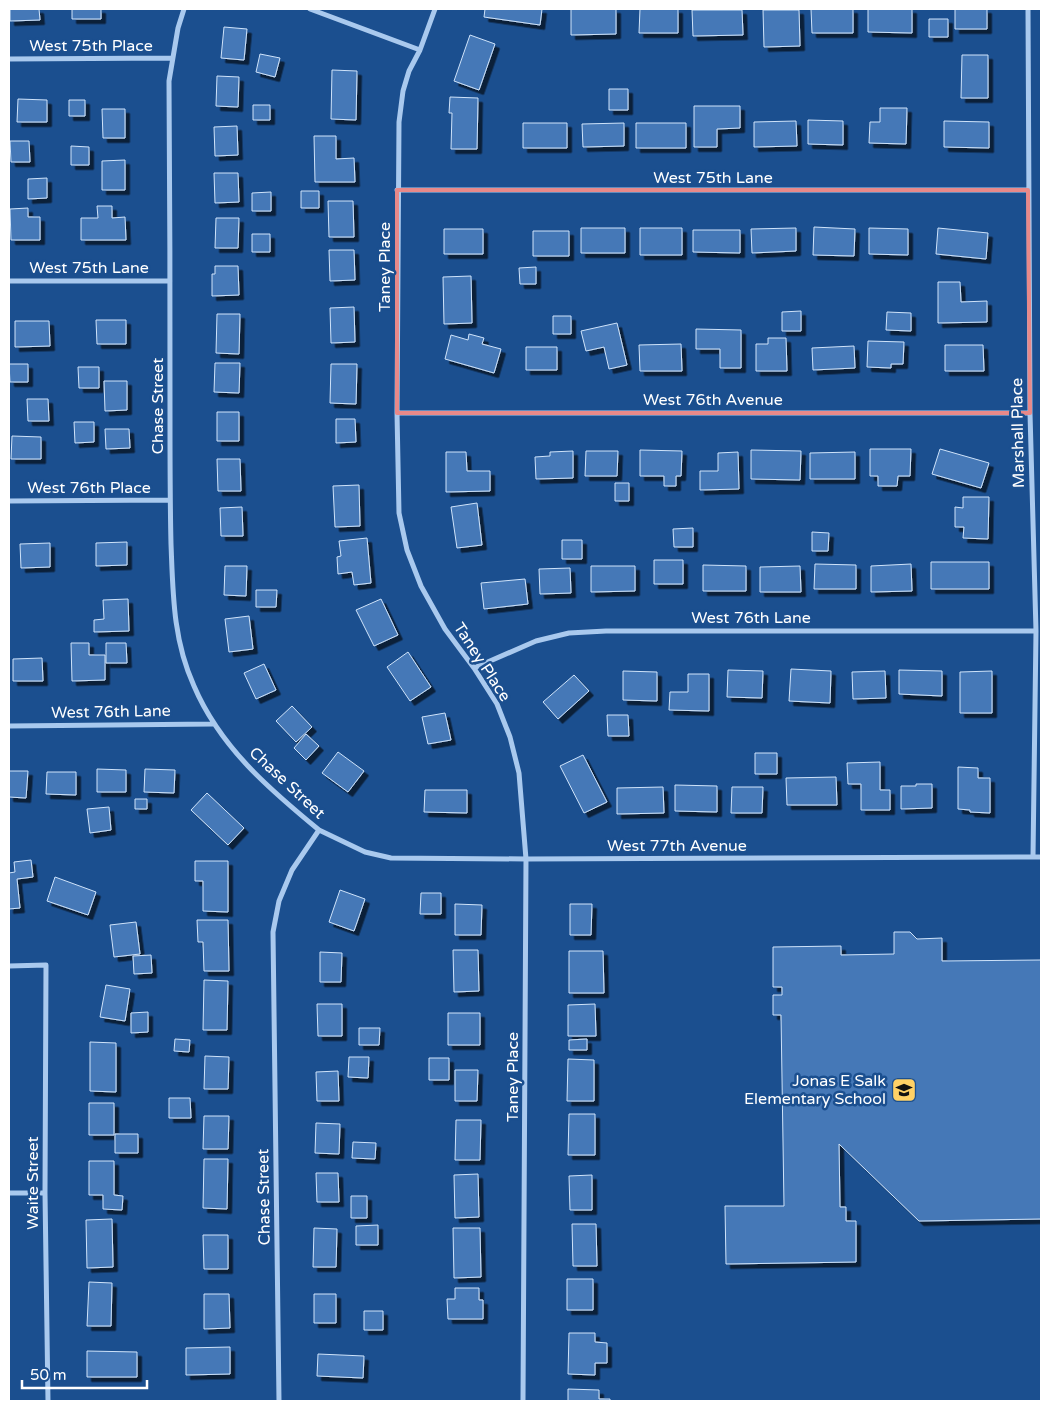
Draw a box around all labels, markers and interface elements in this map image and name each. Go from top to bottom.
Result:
street label: West 75th Place [29,36,153,56]
street label: West 75th Lane [653,168,773,188]
street label: Taney Place [375,222,395,312]
street label: West 75th Lane [29,258,149,278]
street label: Chase Street [148,358,168,454]
street label: Marshall Place [1007,378,1029,488]
street label: West 76th Avenue [643,390,783,410]
street label: West 76th Place [27,478,151,498]
street label: West 76th Lane [691,608,811,628]
street label: Taney Place [449,619,515,705]
street label: West 76th Lane [51,701,171,723]
street label: Chase Street [245,743,329,823]
street label: West 77th Avenue [607,836,747,856]
street label: Taney Place [503,1032,523,1122]
place label: Jonas E Salk Elementary School [744,1071,886,1109]
school or university icon: Jonas E Salk Elementary School [891,1077,917,1103]
street label: Waite Street [23,1136,43,1230]
street label: Chase Street [253,1149,275,1245]
scale bar [22,1358,148,1390]
text: 50 m [30,1366,67,1384]

